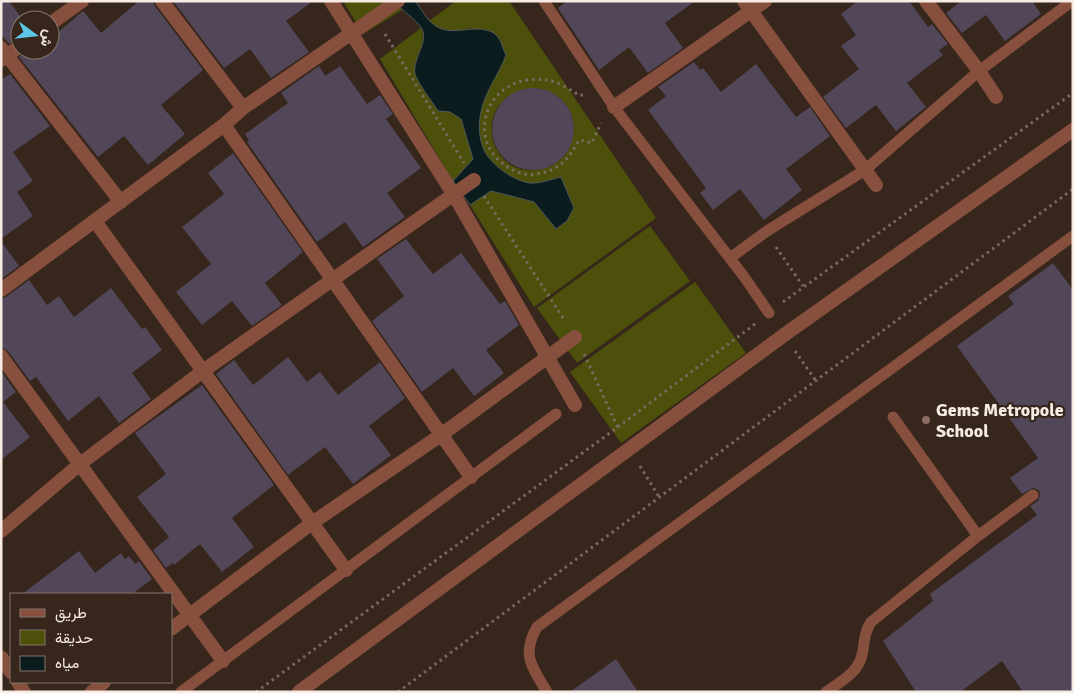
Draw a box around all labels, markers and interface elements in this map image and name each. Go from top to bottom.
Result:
north arrow [10,10,60,60]
text: ش [37,28,57,49]
place label: Gems Metropole School [936,399,1064,442]
marker: Gems Metropole School [920,414,932,426]
legend [10,593,172,683]
text: طريق [55,604,87,623]
text: حديقة [55,629,93,647]
text: مياه [55,654,79,672]

